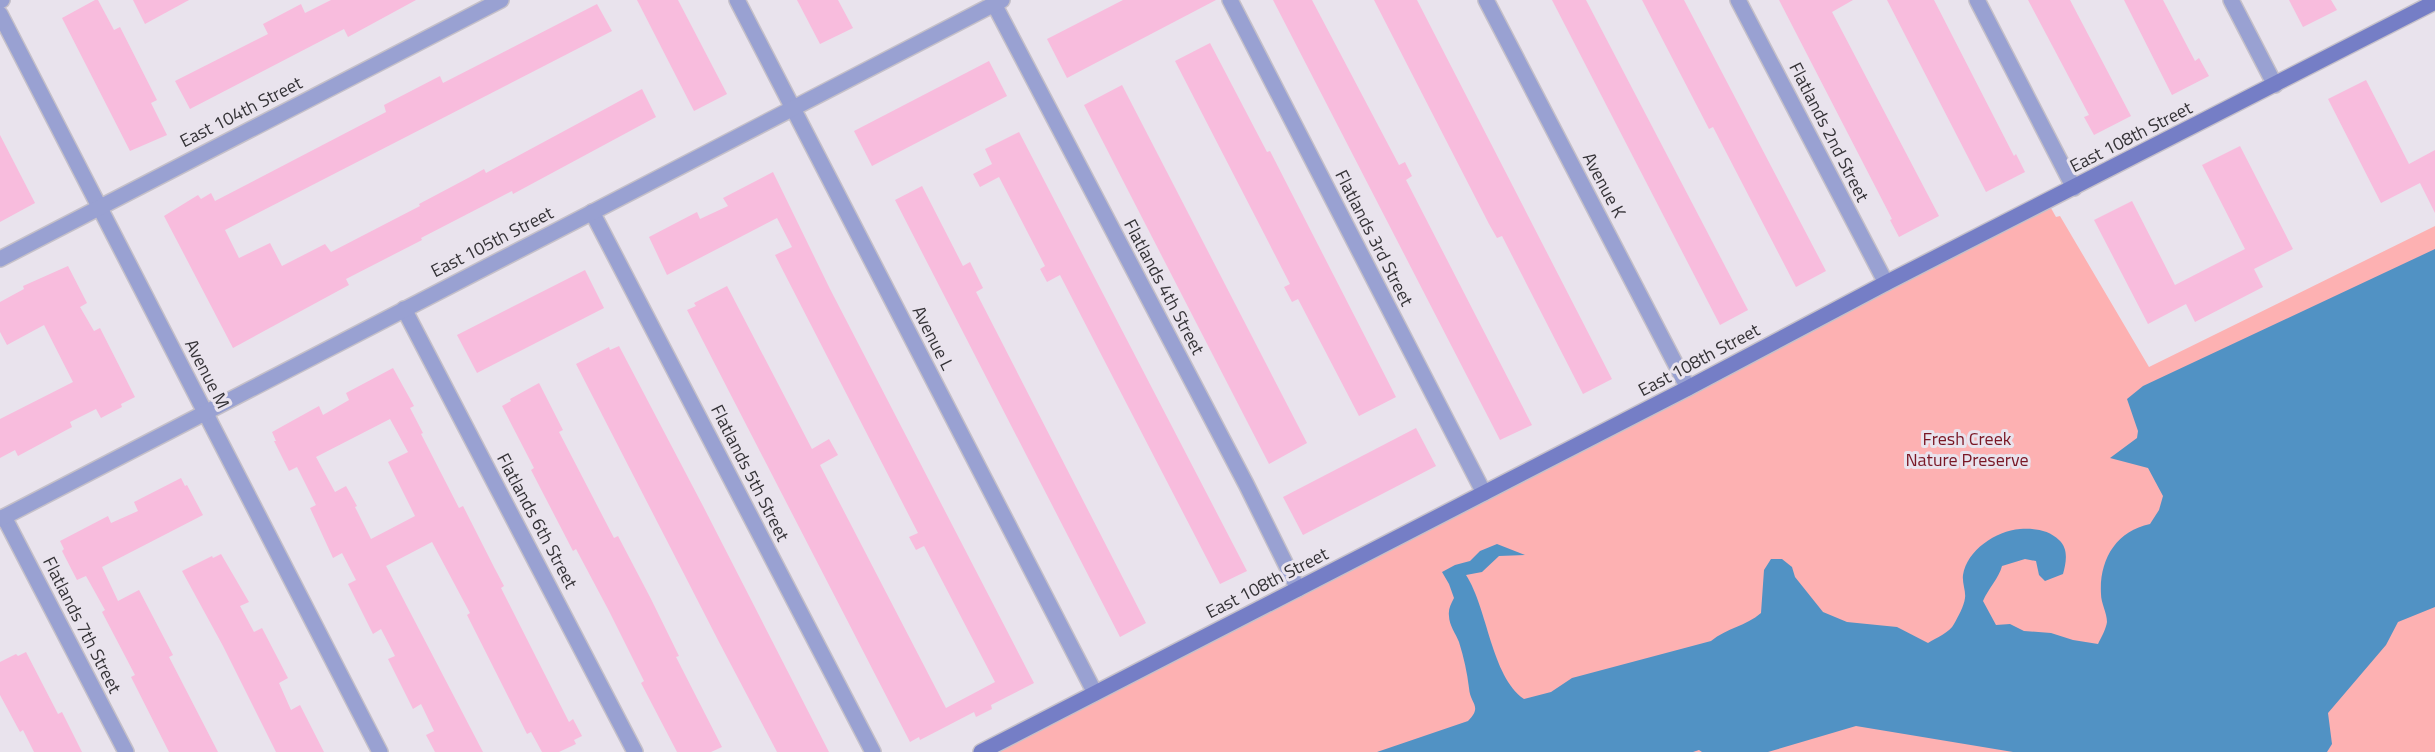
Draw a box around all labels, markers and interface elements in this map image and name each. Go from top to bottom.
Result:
street label: Flatlands 2nd Street [1783,57,1877,207]
street label: East 104th Street [175,69,307,154]
street label: East 108th Street [2065,94,2197,179]
street label: Avenue K [1576,147,1633,222]
street label: Flatlands 3rd Street [1328,165,1421,311]
street label: East 105th Street [426,199,558,284]
street label: Flatlands 4th Street [1117,214,1212,360]
street label: Avenue L [906,301,961,375]
street label: East 108th Street [1633,316,1765,403]
street label: Avenue M [178,334,237,413]
street label: Flatlands 5th Street [704,400,797,546]
park label: Fresh Creek Nature Preserve [1905,425,2029,473]
street label: Flatlands 6th Street [490,448,585,594]
street label: East 108th Street [1201,540,1333,625]
street label: Flatlands 7th Street [36,552,129,698]

